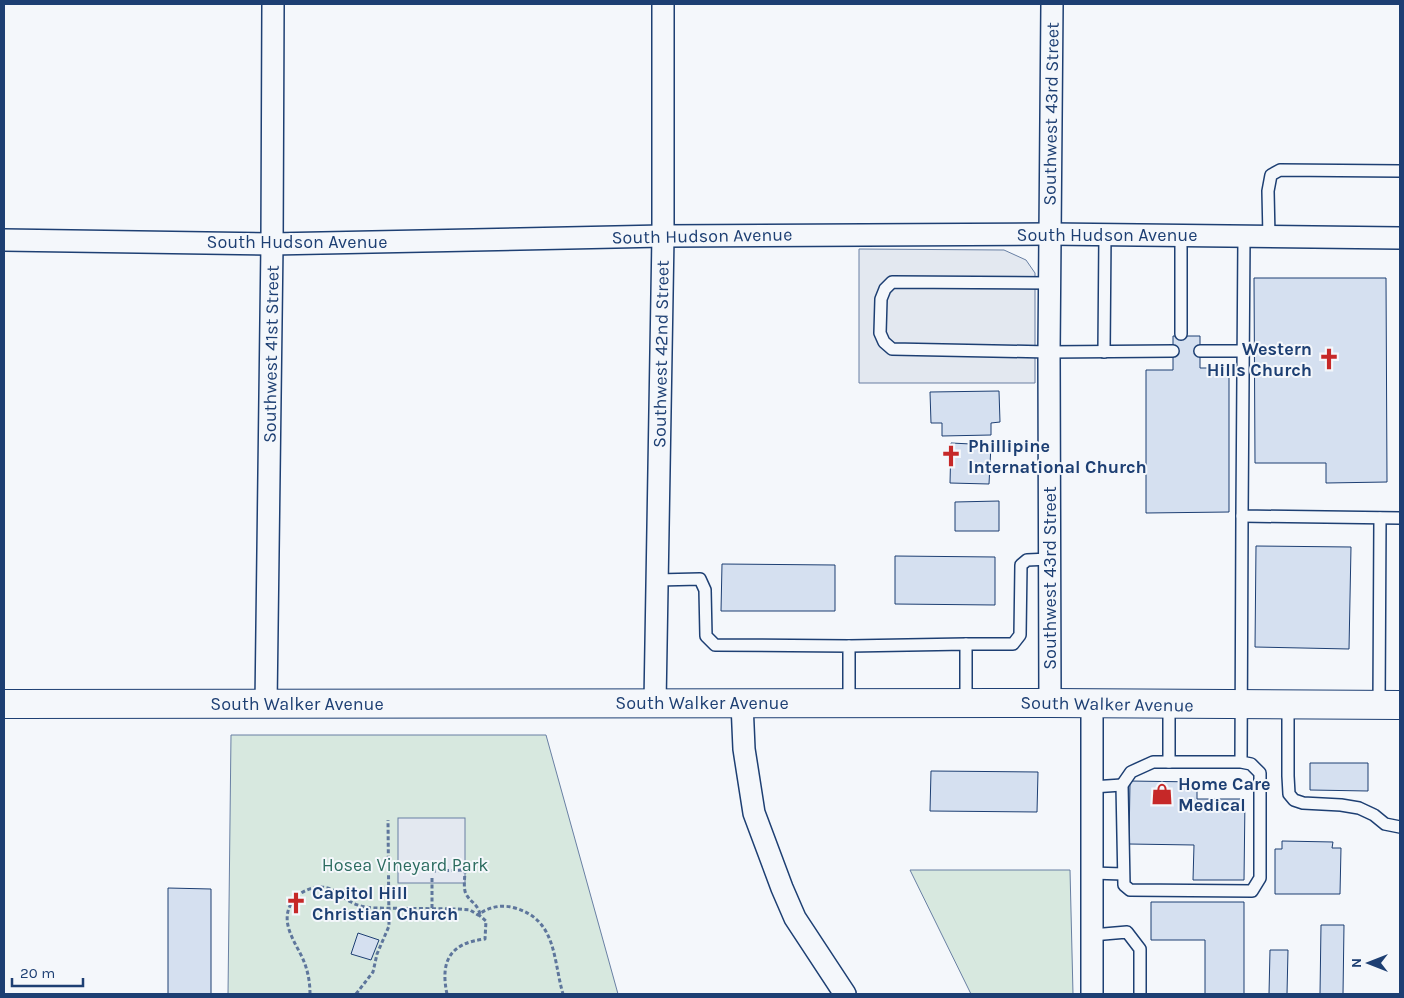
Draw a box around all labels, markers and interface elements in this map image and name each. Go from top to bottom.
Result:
street label: Southwest 43rd Street [1038,22,1064,206]
street label: South Hudson Avenue [611,223,793,249]
street label: South Hudson Avenue [1017,224,1197,246]
street label: South Hudson Avenue [207,231,387,253]
street label: Southwest 42nd Street [648,260,674,448]
street label: Southwest 41st Street [258,265,284,443]
place label: Western Hills Church [1207,338,1312,381]
church icon: Western Hills Church [1316,346,1342,372]
place label: Phillipine International Church [968,435,1147,478]
church icon: Phillipine International Church [938,443,964,469]
street label: Southwest 43rd Street [1039,486,1061,670]
street label: South Walker Avenue [1020,691,1194,717]
street label: South Walker Avenue [615,692,789,714]
street label: South Walker Avenue [210,693,384,715]
place label: Home Care Medical [1178,773,1271,816]
shop icon: Home Care Medical [1149,781,1175,807]
park label: Hosea Vineyard Park [322,854,488,876]
place label: Capitol Hill Christian Church [312,882,458,925]
church icon: Capitol Hill Christian Church [283,890,309,916]
north arrow [1344,938,1394,988]
scale bar [12,956,84,988]
text: N [1348,958,1365,968]
text: 20 m [20,964,55,982]

